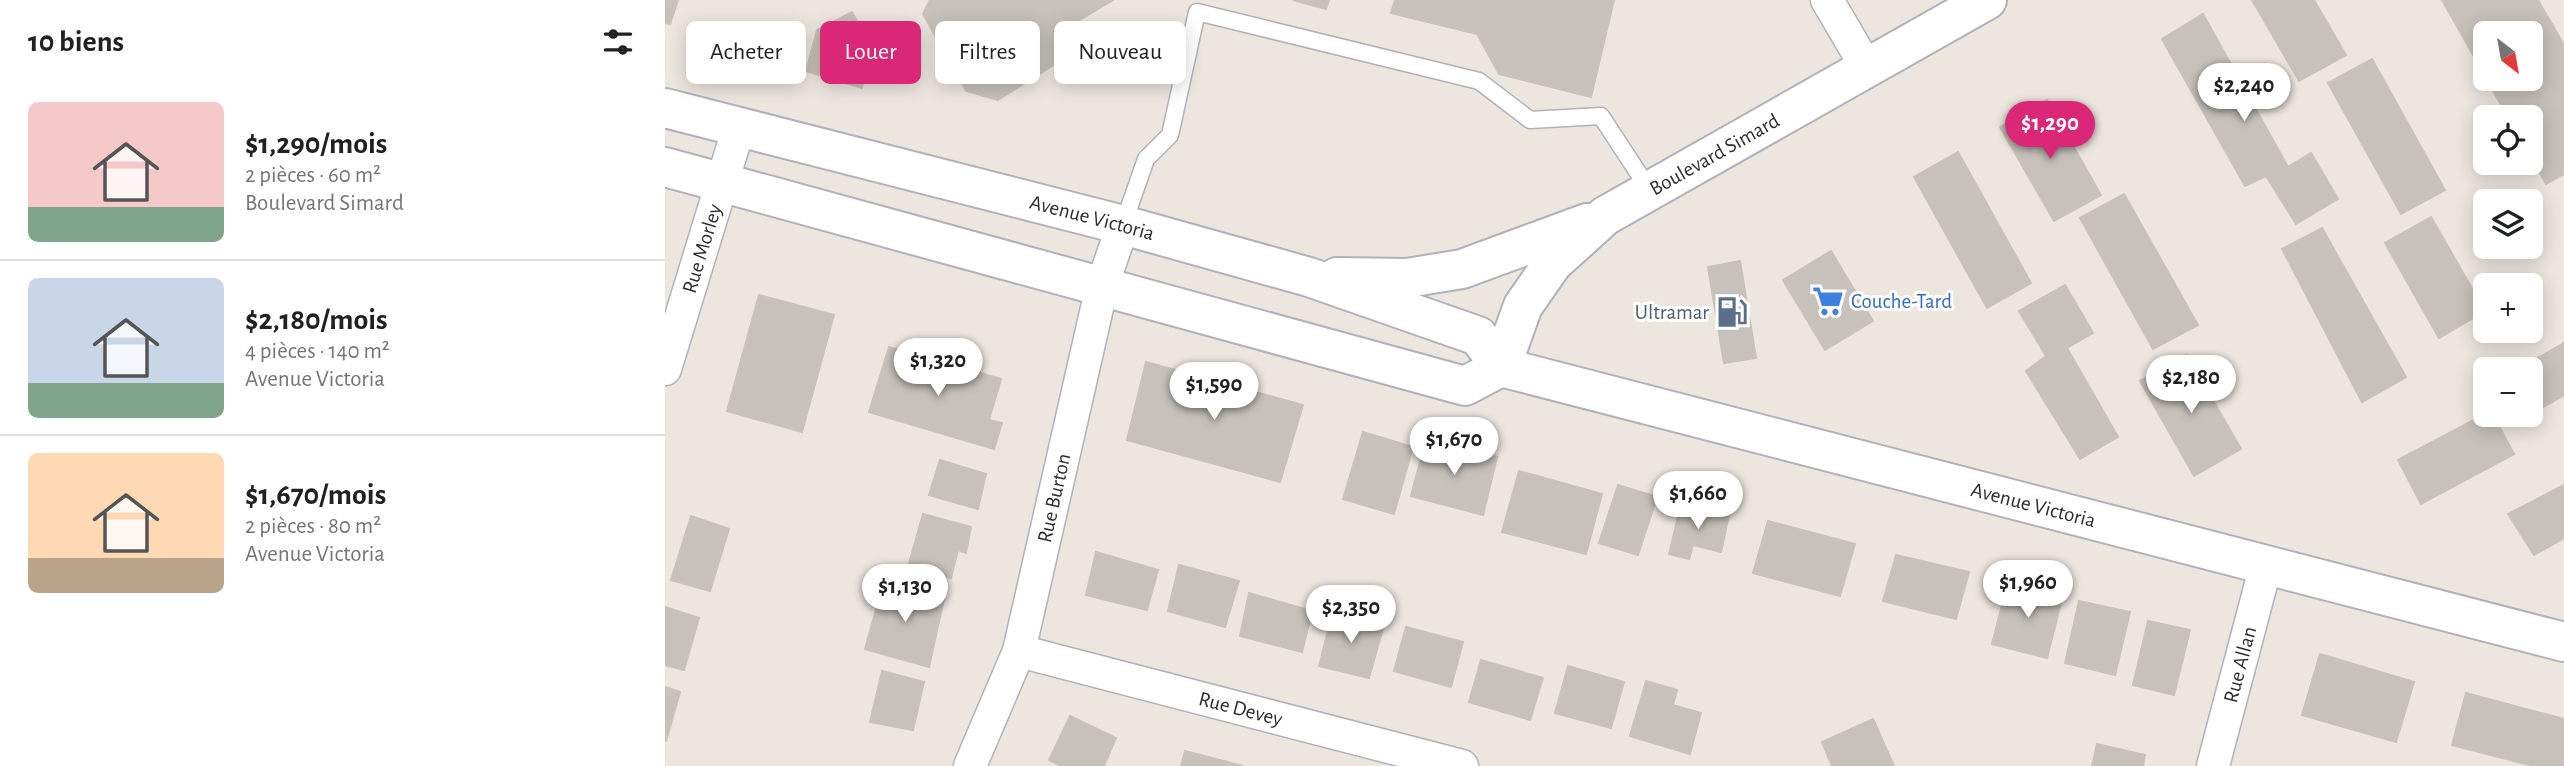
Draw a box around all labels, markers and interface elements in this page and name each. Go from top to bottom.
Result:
chip: Acheter [686,21,806,84]
chip: Louer [820,21,921,84]
chip: Filtres [935,21,1040,84]
chip: Nouveau [1054,21,1186,84]
north arrow [2473,21,2543,91]
map controls [2473,21,2543,427]
icon: filters [599,23,637,61]
text: 10 biens [28,27,124,57]
pin: $2,240 [2187,64,2301,123]
text: $2,240 [2214,74,2274,97]
pin: $1,290 [1993,102,2107,161]
button: locate [2473,105,2543,175]
street label: Boulevard Simard [1646,110,1783,199]
text: $1,290 [2021,112,2079,135]
text: $1,290/mois [245,129,387,159]
icon: home [84,130,168,214]
text: 2 pièces · 60 m² [245,164,381,187]
button: layers [2473,189,2543,259]
text: Boulevard Simard [245,192,404,215]
street label: Avenue Victoria [1028,192,1157,244]
street label: Rue Morley [679,202,726,296]
button: + [2473,273,2543,343]
supermarket icon: Couche-Tard [1811,284,1845,318]
place label: Couche-Tard [1851,291,1952,312]
fuel station icon: Ultramar [1715,295,1749,329]
place label: Ultramar [1635,302,1709,323]
text: $2,180/mois [245,305,388,335]
icon: home [84,306,168,390]
pin: $1,320 [881,338,995,398]
text: 4 pièces · 140 m² [245,340,390,363]
text: $1,320 [910,349,966,372]
pin: $2,180 [2134,356,2248,415]
button: − [2473,357,2543,427]
pin: $1,590 [1157,362,1271,422]
text: $2,180 [2162,366,2220,389]
text: Avenue Victoria [245,368,385,391]
text: $1,590 [1186,373,1242,396]
pin: $1,670 [1397,418,1511,477]
text: $1,670 [1426,428,1482,451]
street label: Rue Burton [1034,451,1075,545]
pin: $1,660 [1641,472,1755,531]
street label: Avenue Victoria [1969,479,2098,531]
text: $1,670/mois [245,480,386,510]
icon: home [84,481,168,565]
text: $1,660 [1669,482,1727,505]
text: 2 pièces · 80 m² [245,515,381,538]
text: Avenue Victoria [245,543,385,566]
pin: $1,960 [1971,560,2085,620]
pin: $1,130 [848,564,962,624]
text: $1,960 [1999,571,2057,594]
text: $1,130 [878,575,932,598]
pin: $2,350 [1294,586,1408,645]
text: $2,350 [1322,596,1380,619]
street label: Rue Allan [2220,624,2260,705]
street label: Rue Devey [1196,688,1285,730]

